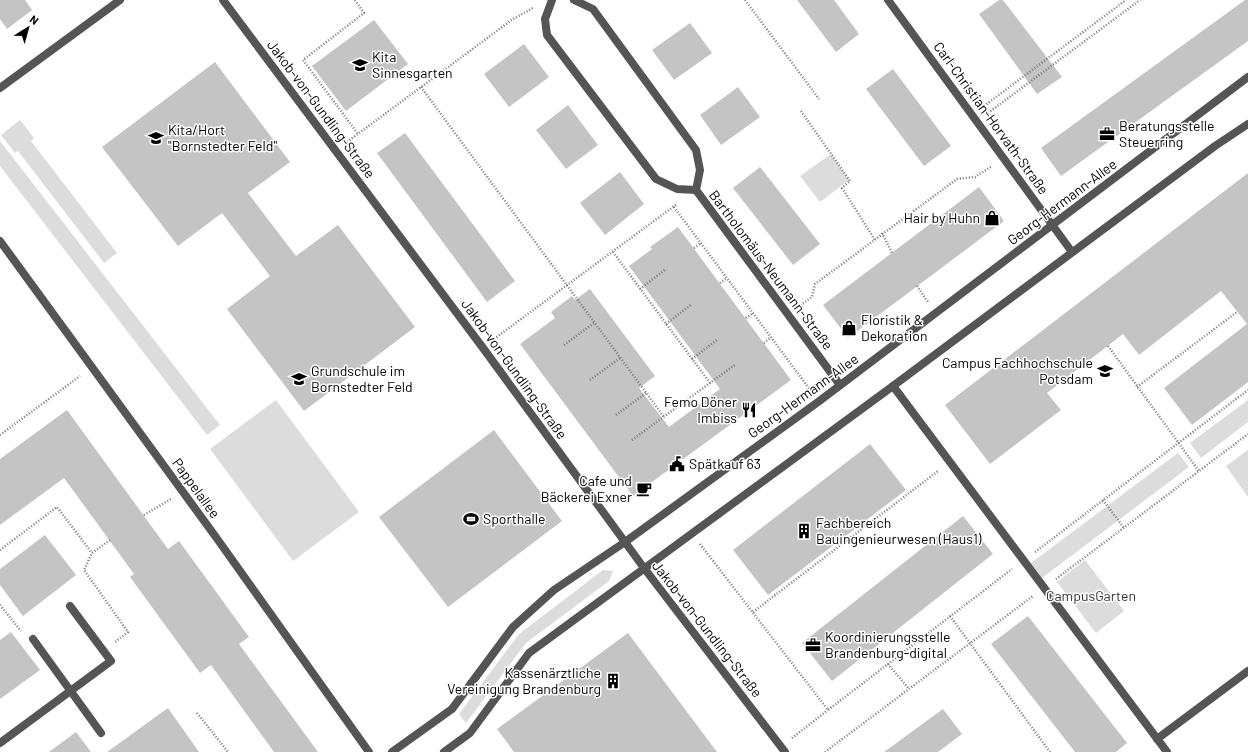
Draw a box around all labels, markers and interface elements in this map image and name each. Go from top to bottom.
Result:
north arrow [8,8,48,48]
text: N [27,12,41,27]
street label: Jakob-von-Gundling-Straße [264,36,379,181]
street label: Carl-Christian-Horvath-Straße [930,38,1052,197]
place label: Kita Sinnesgarten [372,48,453,81]
school or university icon: Kita Sinnesgarten [351,56,369,74]
place label: Beratungsstelle Steuerring [1119,117,1214,150]
place label: Kita/Hort "Bornstedter Feld" [168,121,277,154]
office icon: Beratungsstelle Steuerring [1098,125,1116,143]
school or university icon: Kita/Hort "Bornstedter Feld" [147,129,165,147]
street label: Georg-Hermann-Allee [1004,155,1120,248]
street label: Bartholomäus-Neumann-Straße [706,187,837,353]
place label: Hair by Huhn [904,209,980,226]
shop icon: Hair by Huhn [983,209,1001,227]
street label: Jakob-von-Gundling-Straße [458,295,571,442]
place label: Floristik & Dekoration [861,311,928,344]
shop icon: Floristik & Dekoration [840,319,858,337]
street label: Georg-Hermann-Allee [744,350,861,441]
place label: Campus Fachhochschule Potsdam [942,354,1093,387]
place label: Grundschule im Bornstedter Feld [311,362,413,395]
school or university icon: Campus Fachhochschule Potsdam [1096,362,1114,380]
school or university icon: Grundschule im Bornstedter Feld [290,370,308,388]
place label: Femo Döner Imbiss [664,393,737,426]
restaurant icon: Femo Döner Imbiss [740,401,758,419]
street label: Pappelallee [169,454,224,521]
public building icon: Spätkauf 63 [668,455,686,473]
place label: Spätkauf 63 [689,455,761,472]
place label: Cafe und Bäckerei Exner [541,472,632,505]
cafe icon: Cafe und Bäckerei Exner [635,480,653,498]
sports icon: Sporthalle [462,510,480,528]
place label: Sporthalle [483,510,545,527]
place label: Fachbereich Bauingenieurwesen (Haus1) [816,514,982,547]
building icon: Fachbereich Bauingenieurwesen (Haus1) [795,522,813,540]
street label: Jakob-von-Gundling-Straße [649,557,766,700]
park label: CampusGarten [1046,587,1136,604]
place label: Koordinierungsstelle Brandenburg-digital [825,628,950,661]
office icon: Koordinierungsstelle Brandenburg-digital [804,636,822,654]
place label: Kassenärztliche Vereinigung Brandenburg [447,664,601,697]
building icon: Kassenärztliche Vereinigung Brandenburg [604,672,622,690]

